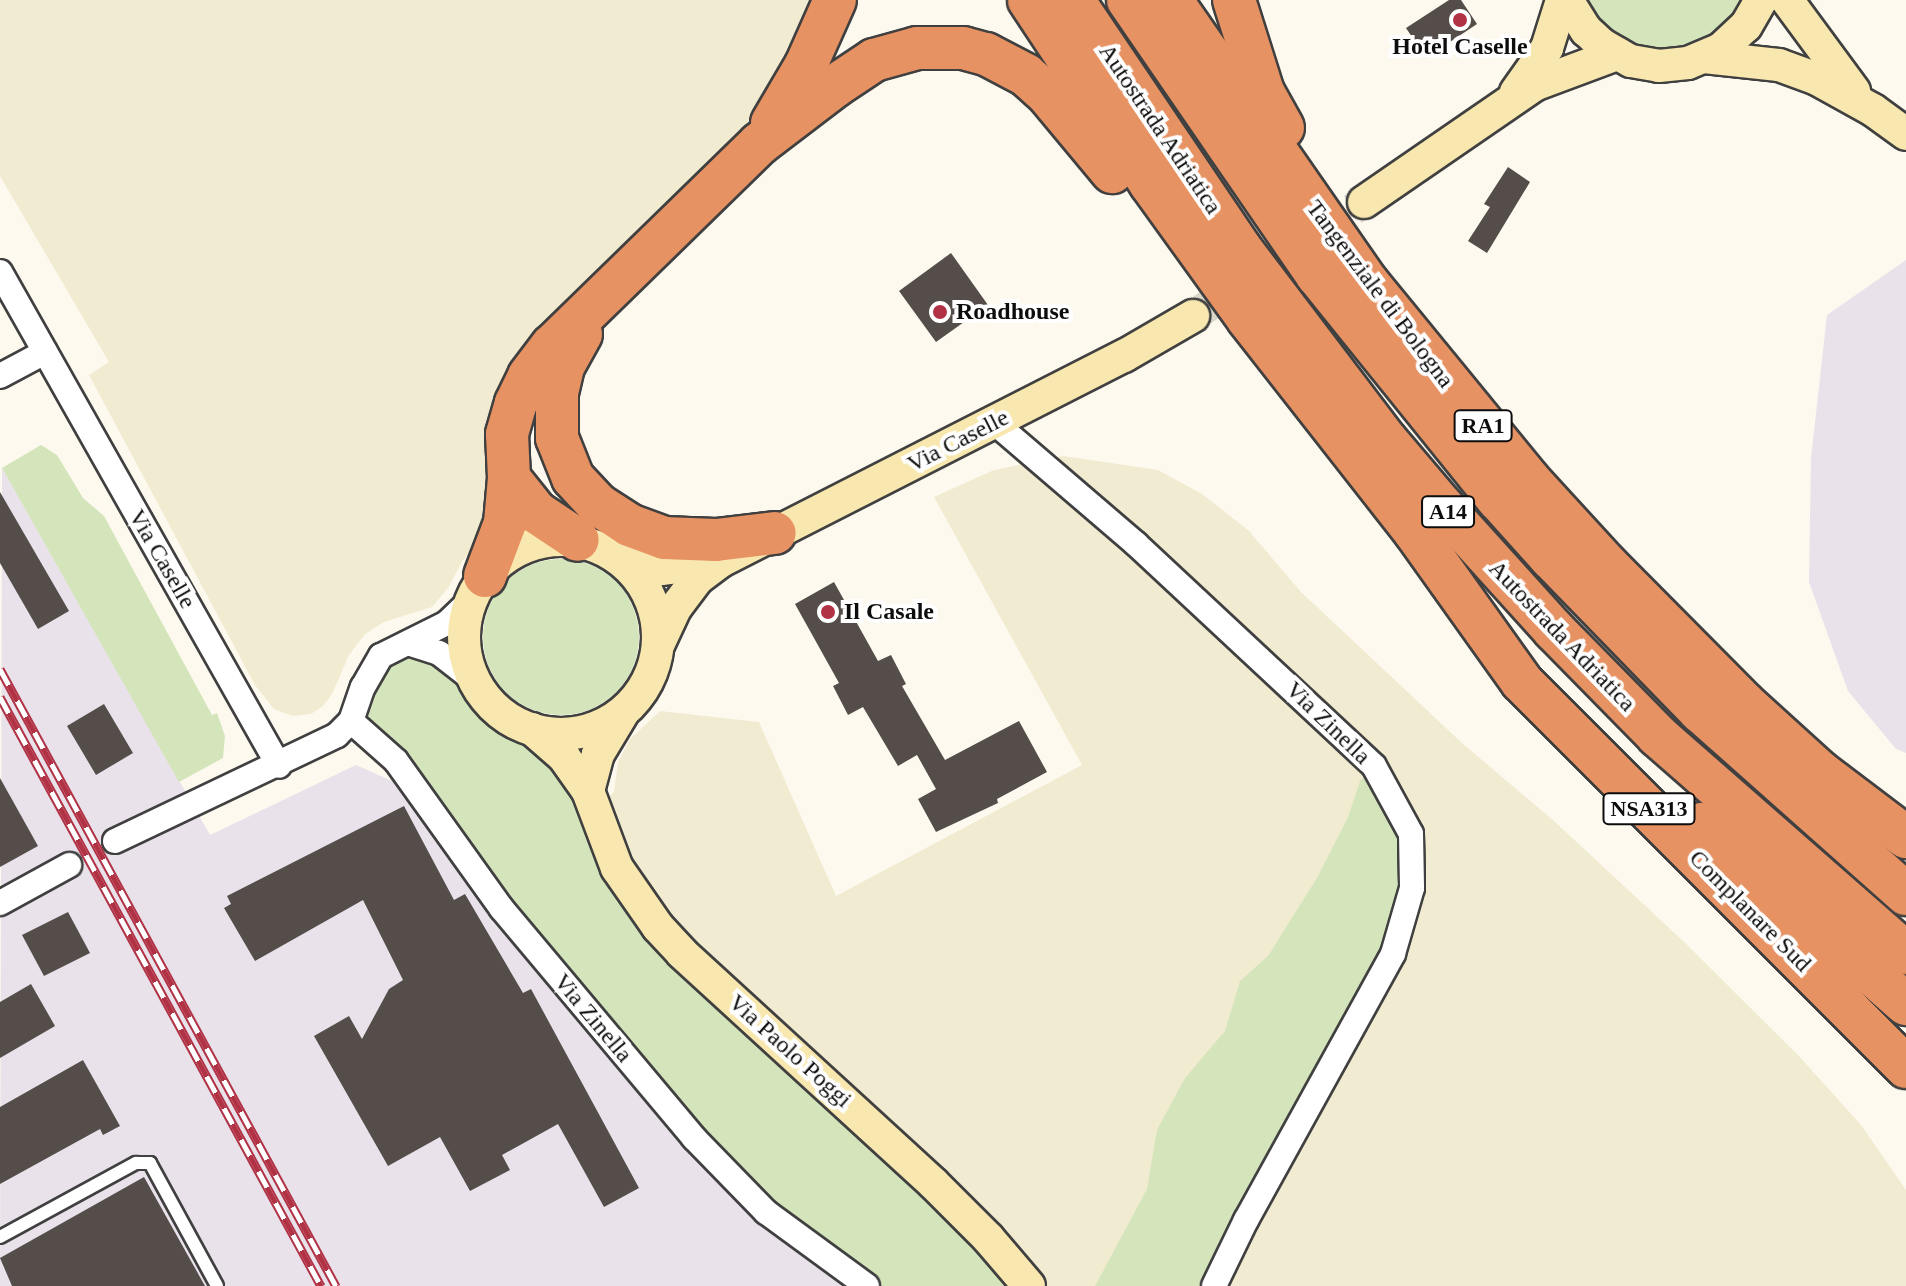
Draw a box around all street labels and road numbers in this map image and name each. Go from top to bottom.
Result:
street label: Autostrada Adriatica [1092,38,1228,220]
street label: Tangenziale di Bologna [1300,194,1460,394]
street label: Via Caselle [903,403,1013,479]
road number: RA1 [1453,408,1513,444]
road number: A14 [1420,494,1476,530]
street label: Via Caselle [122,504,202,614]
street label: Autostrada Adriatica [1482,554,1642,718]
street label: Via Zinella [1279,675,1377,771]
road number: NSA313 [1601,791,1697,827]
street label: Complanare Sud [1683,844,1817,978]
street label: Via Zinella [548,968,638,1068]
street label: Via Paolo Poggi [722,988,858,1114]

